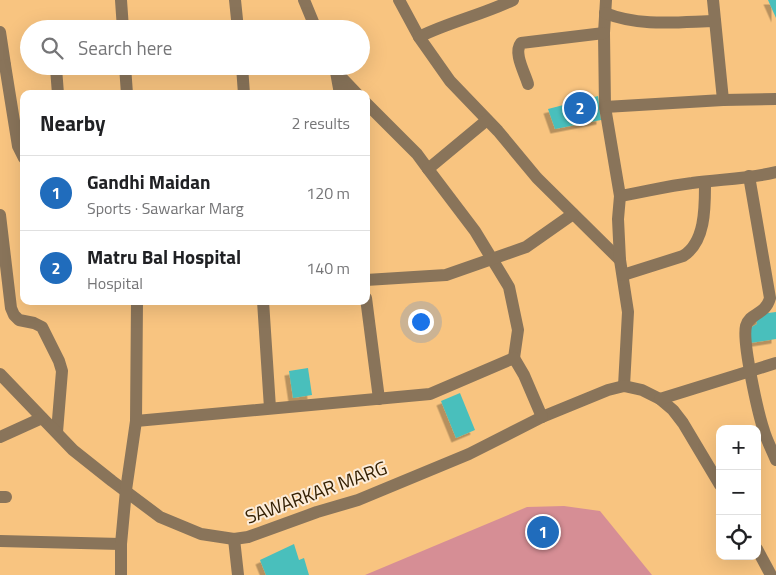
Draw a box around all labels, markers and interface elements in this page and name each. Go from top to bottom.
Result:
search box [20,20,370,75]
text: Search here [78,33,172,62]
icon: search [38,34,66,62]
pin: 2 [564,89,596,127]
text: Nearby [40,107,105,139]
text: 2 results [291,111,350,135]
text: Gandhi Maidan [87,167,210,196]
text: 1 [52,181,60,205]
text: 120 m [306,181,350,205]
text: Sports · Sawarkar Marg [87,196,244,220]
text: Matru Bal Hospital [87,242,241,271]
text: 2 [52,256,60,280]
text: 140 m [306,256,350,280]
text: Hospital [87,271,143,295]
your location [408,309,434,335]
map controls [716,425,761,560]
button: + [716,425,761,470]
street label: SAWARKAR MARG [241,452,391,531]
button: − [716,470,761,515]
pin: 1 [527,513,559,551]
button: locate [716,515,761,560]

